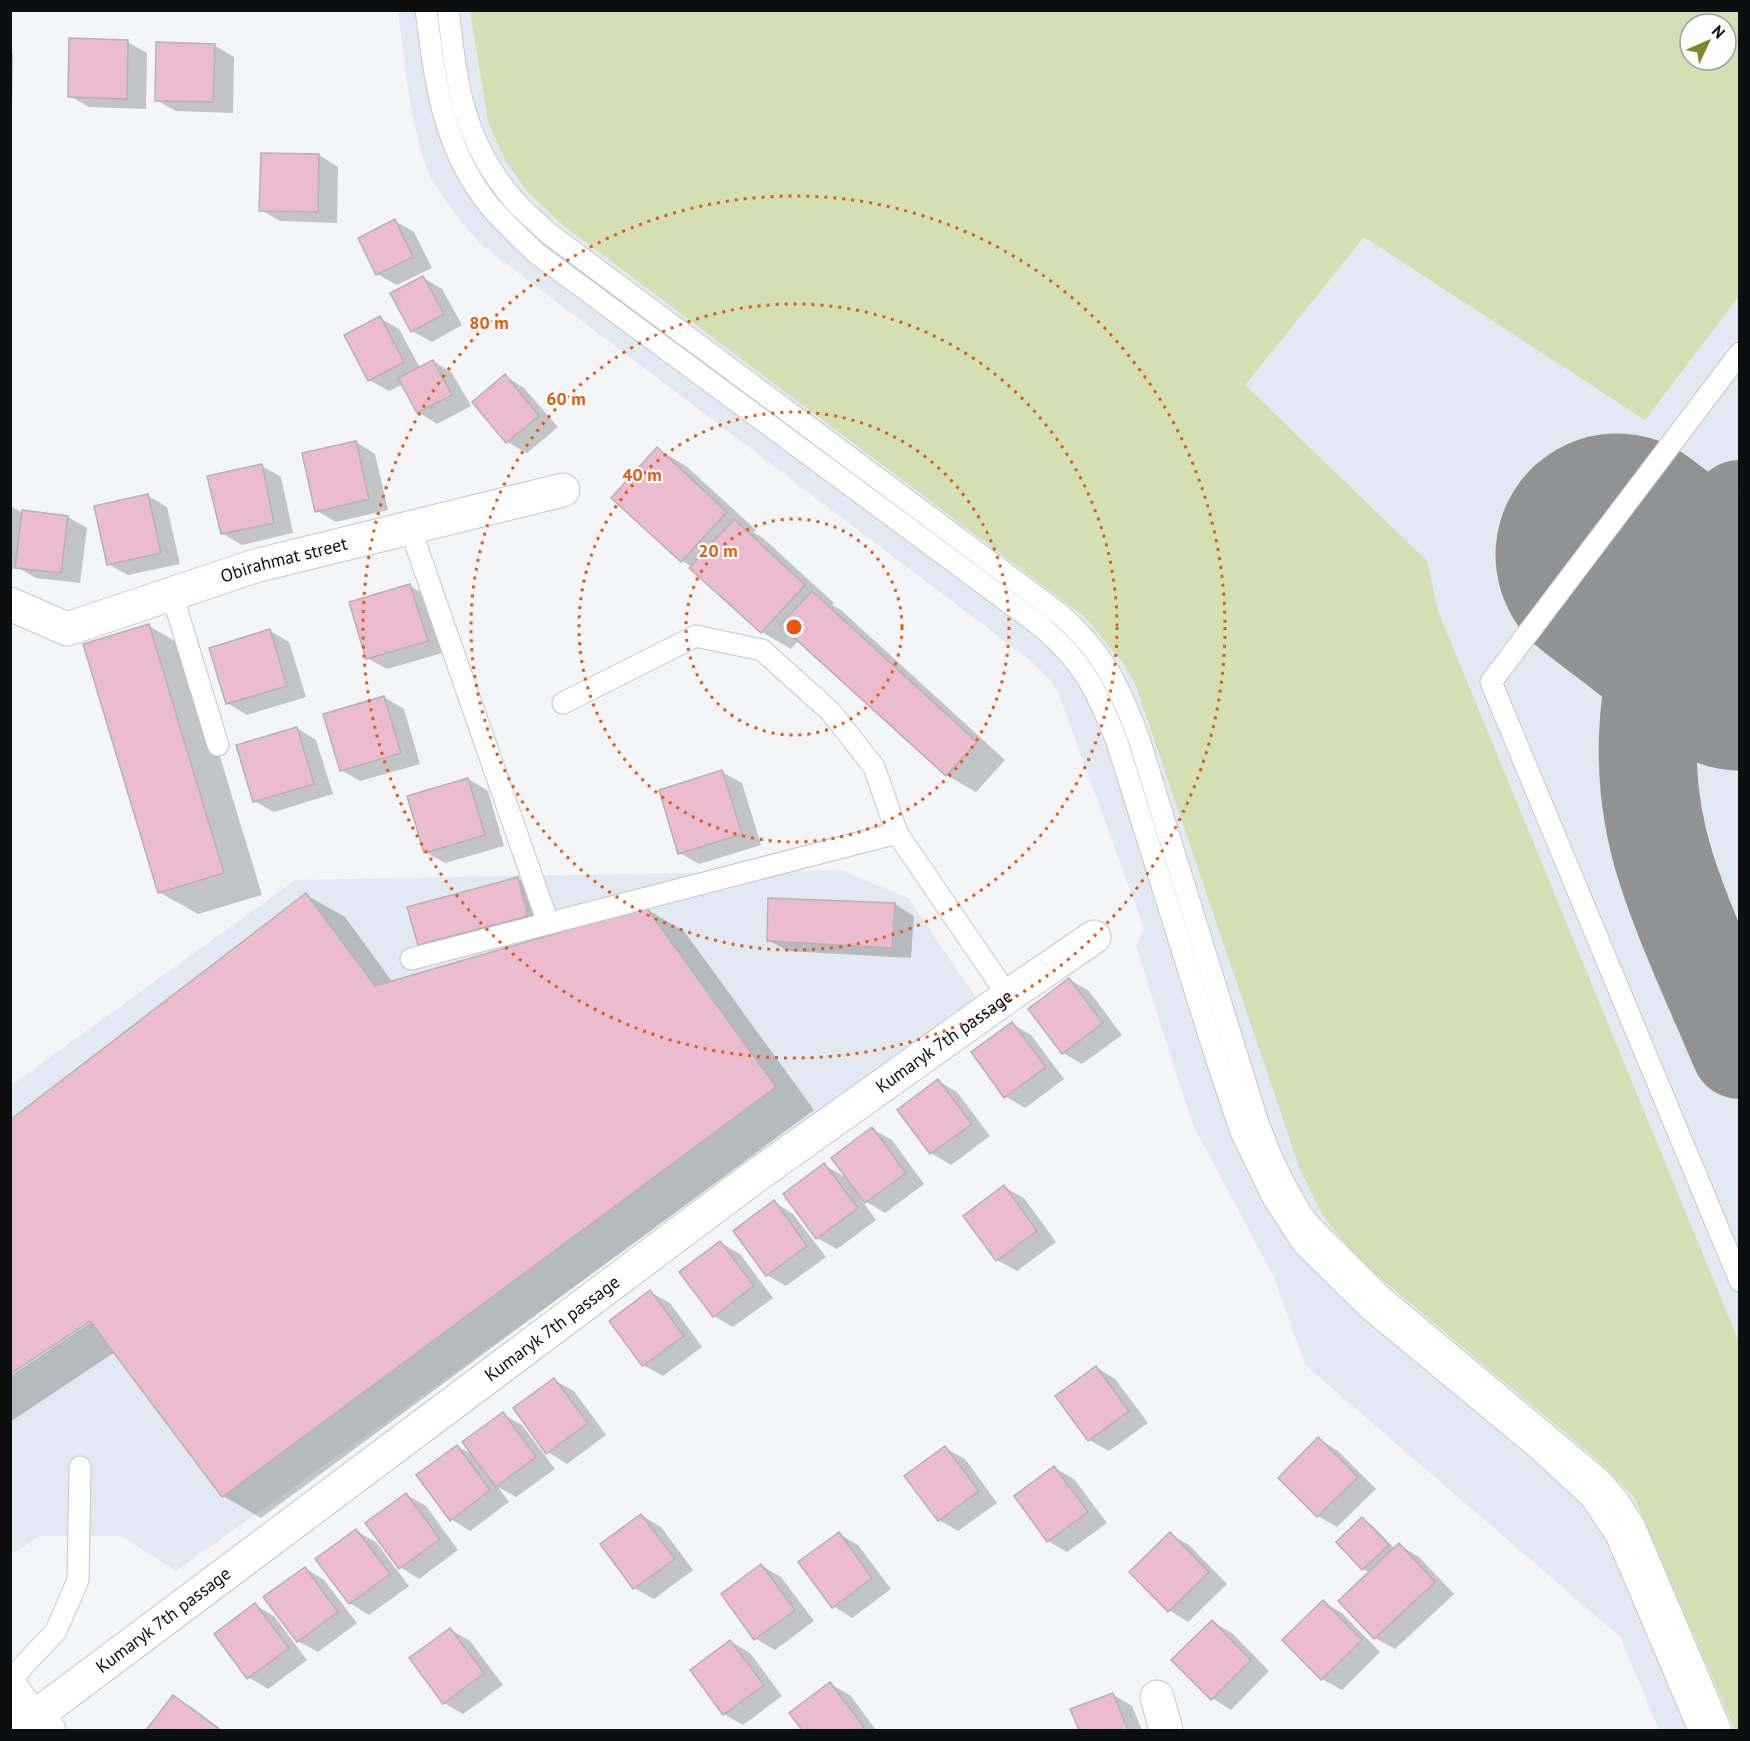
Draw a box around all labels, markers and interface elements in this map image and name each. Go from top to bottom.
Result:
north arrow [1678,12,1738,72]
text: N [1708,21,1730,42]
text: 80 m [469,311,509,334]
text: 60 m [546,387,586,410]
text: 40 m [622,463,662,486]
street label: Obirahmat street [217,532,350,588]
text: 20 m [698,539,738,562]
centre of rings [784,617,804,637]
street label: Kumaryk 7th passage [871,984,1017,1098]
street label: Kumaryk 7th passage [480,1270,624,1386]
street label: Kumaryk 7th passage [91,1562,235,1678]

